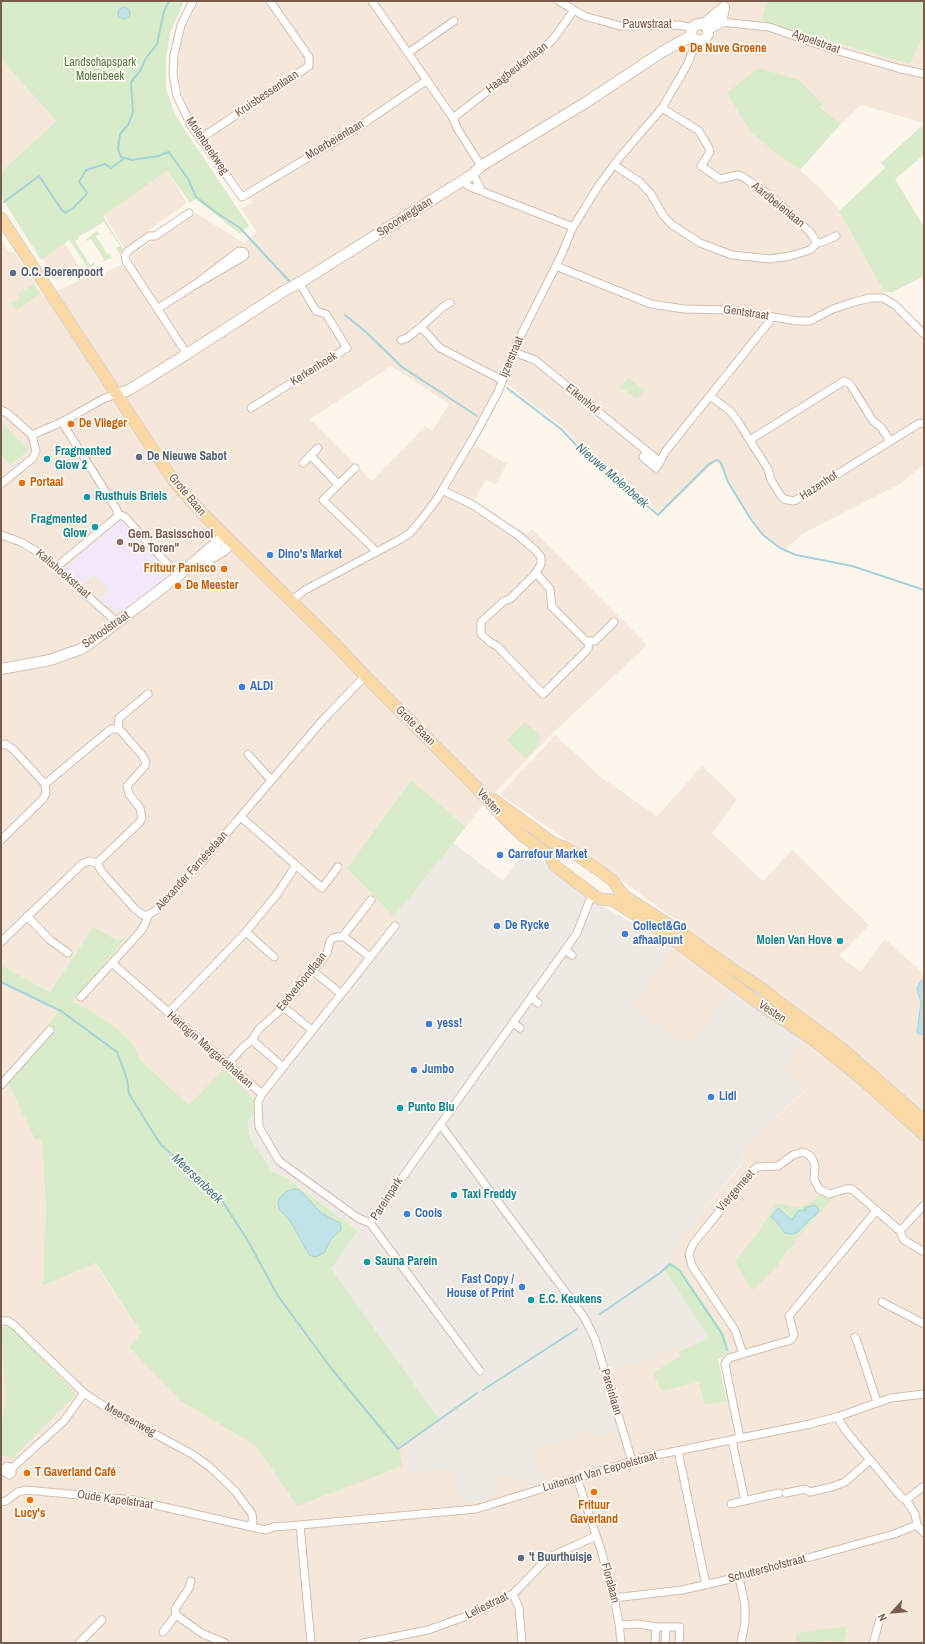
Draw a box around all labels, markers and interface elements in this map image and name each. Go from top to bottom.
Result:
street label: Pauwstraat [622,18,672,32]
street label: Appelstraat [790,27,842,57]
street label: Haagbeukenlaan [483,39,551,97]
place label: De Nuve Groene [690,42,767,56]
marker: De Nuve Groene [677,44,687,54]
park label: Landschapspark Molenbeek [64,56,136,84]
street label: Kruisbessenlaan [233,68,301,120]
street label: Molenbeekweg [183,115,231,177]
street label: Moerbeienlaan [303,117,367,163]
street label: Aardbeienlaan [749,179,807,231]
street label: Spoorweglaan [375,194,435,240]
place label: O.C. Boerenpoort [21,266,103,280]
marker: O.C. Boerenpoort [8,268,18,278]
street label: Gentstraat [722,303,770,323]
street label: Ijzerstraat [497,334,527,380]
street label: Kerkenhoek [288,349,340,389]
street label: Eikenhof [562,381,602,417]
place label: De Vlieger [79,417,127,431]
marker: De Vlieger [66,419,76,429]
water label: Nieuwe Molenbeek [572,440,652,512]
place label: Fragmented Glow 2 [55,445,111,473]
place label: De Nieuwe Sabot [147,450,227,464]
marker: De Nieuwe Sabot [134,452,144,462]
marker: Fragmented Glow 2 [42,454,52,464]
street label: Hazenhof [797,468,841,504]
street label: Grote Baan [165,471,209,519]
place label: Portaal [30,476,63,490]
marker: Portaal [17,478,27,488]
place label: Rusthuis Briels [95,490,167,504]
marker: Rusthuis Briels [82,492,92,502]
place label: Fragmented Glow [31,513,87,541]
marker: Fragmented Glow [90,522,100,532]
place label: Gem. Basisschool "De Toren" [128,528,213,556]
marker: Gem. Basisschool "De Toren" [115,537,125,547]
street label: Kalishoekstraat [33,546,93,602]
place label: Dino's Market [278,548,342,562]
marker: Dino's Market [265,550,275,560]
place label: Frituur Panisco [144,562,216,576]
marker: Frituur Panisco [219,564,229,574]
place label: De Meester [186,579,238,593]
marker: De Meester [173,581,183,591]
street label: Schoolstraat [79,608,133,652]
place label: ALDI [250,680,273,694]
marker: ALDI [237,682,247,692]
street label: Grote Baan [392,703,438,749]
street label: Vesten [474,786,504,818]
street label: Alexander Farnèselaan [153,829,231,913]
place label: Carrefour Market [508,848,587,862]
marker: Carrefour Market [495,850,505,860]
place label: De Rycke [505,919,549,933]
place label: Collect&Go afhaalpunt [633,920,687,948]
marker: De Rycke [492,921,502,931]
marker: Collect&Go afhaalpunt [620,929,630,939]
place label: Molen Van Hove [757,934,832,948]
marker: Molen Van Hove [835,936,845,946]
street label: Eedverbondlaan [274,950,330,1014]
street label: Vesten [755,998,789,1026]
street label: Hertogin Margarethalaan [164,1009,256,1091]
place label: yess! [437,1017,462,1031]
marker: yess! [424,1019,434,1029]
place label: Jumbo [422,1063,454,1077]
marker: Jumbo [409,1065,419,1075]
place label: Lidl [719,1090,736,1104]
marker: Lidl [706,1092,716,1102]
place label: Punto Blu [408,1101,454,1115]
marker: Punto Blu [395,1103,405,1113]
water label: Meersenbeek [168,1151,226,1207]
street label: Viergemeet [714,1167,758,1215]
street label: Pareinpark [368,1175,406,1223]
place label: Taxi Freddy [462,1188,517,1202]
marker: Taxi Freddy [449,1190,459,1200]
place label: Cools [415,1207,442,1221]
marker: Cools [402,1209,412,1219]
place label: Sauna Parein [375,1255,437,1269]
marker: Sauna Parein [362,1257,372,1267]
place label: Fast Copy / House of Print [447,1273,514,1301]
marker: Fast Copy / House of Print [517,1282,527,1292]
place label: E.C. Keukens [539,1293,602,1307]
marker: E.C. Keukens [526,1295,536,1305]
street label: Pareinlaan [597,1367,625,1417]
street label: Meersenweg [102,1400,158,1440]
street label: Luitenant Van Eepoelstraat [541,1449,659,1495]
place label: T Gaverland Café [35,1466,116,1480]
marker: T Gaverland Café [22,1468,32,1478]
marker: Frituur Gaverland [589,1487,599,1497]
street label: Oude Kapelstraat [76,1488,154,1512]
marker: Lucy's [25,1495,35,1505]
place label: Frituur Gaverland [570,1499,618,1527]
place label: Lucy's [15,1507,45,1521]
place label: 't Buurthuisje [529,1551,592,1565]
street label: Schuttershofstraat [727,1552,807,1586]
marker: 't Buurthuisje [516,1553,526,1563]
street label: Floralaan [598,1561,622,1605]
street label: Leliestraat [463,1589,511,1623]
north arrow [873,1592,913,1632]
text: N [875,1611,890,1624]

